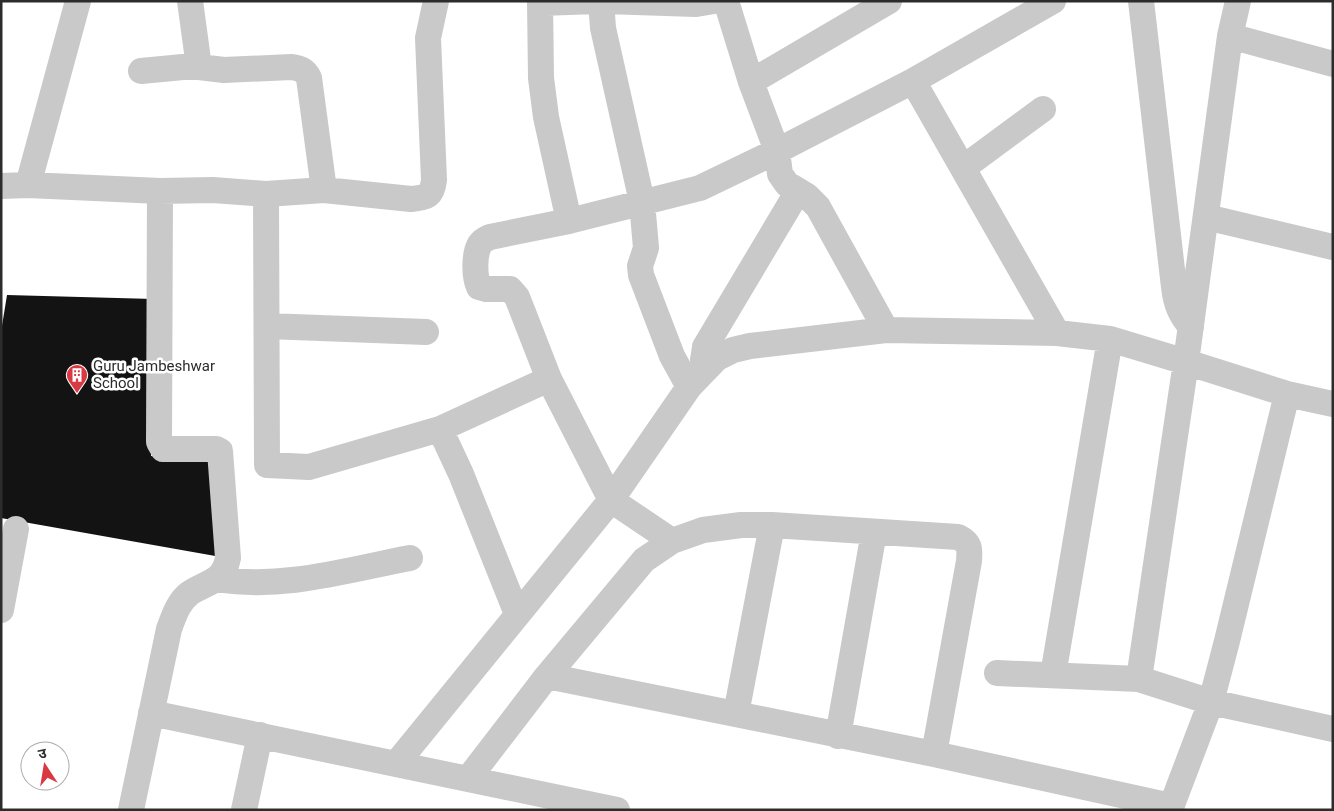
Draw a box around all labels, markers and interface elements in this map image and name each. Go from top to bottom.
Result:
place label: Guru Jambeshwar School [93,357,215,392]
building icon: Guru Jambeshwar School [65,363,89,394]
north arrow [20,741,70,791]
text: उ [37,744,49,762]

